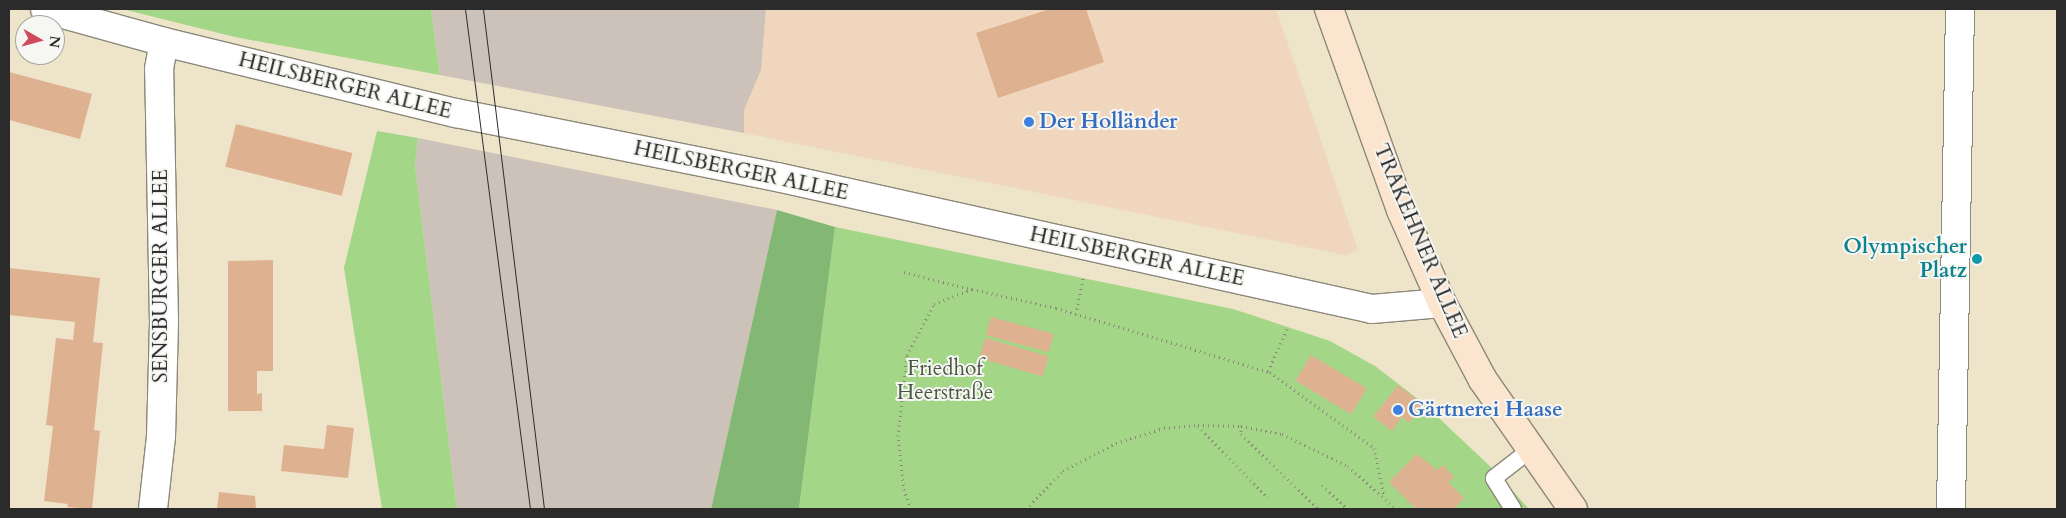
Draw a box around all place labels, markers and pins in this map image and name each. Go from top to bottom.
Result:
place label: Der Holländer [1039,109,1177,135]
marker: Der Holländer [1023,116,1035,128]
place label: Olympischer Platz [1843,234,1967,284]
marker: Olympischer Platz [1971,253,1983,265]
place label: Gärtnerei Haase [1408,397,1563,423]
marker: Gärtnerei Haase [1392,404,1404,416]

